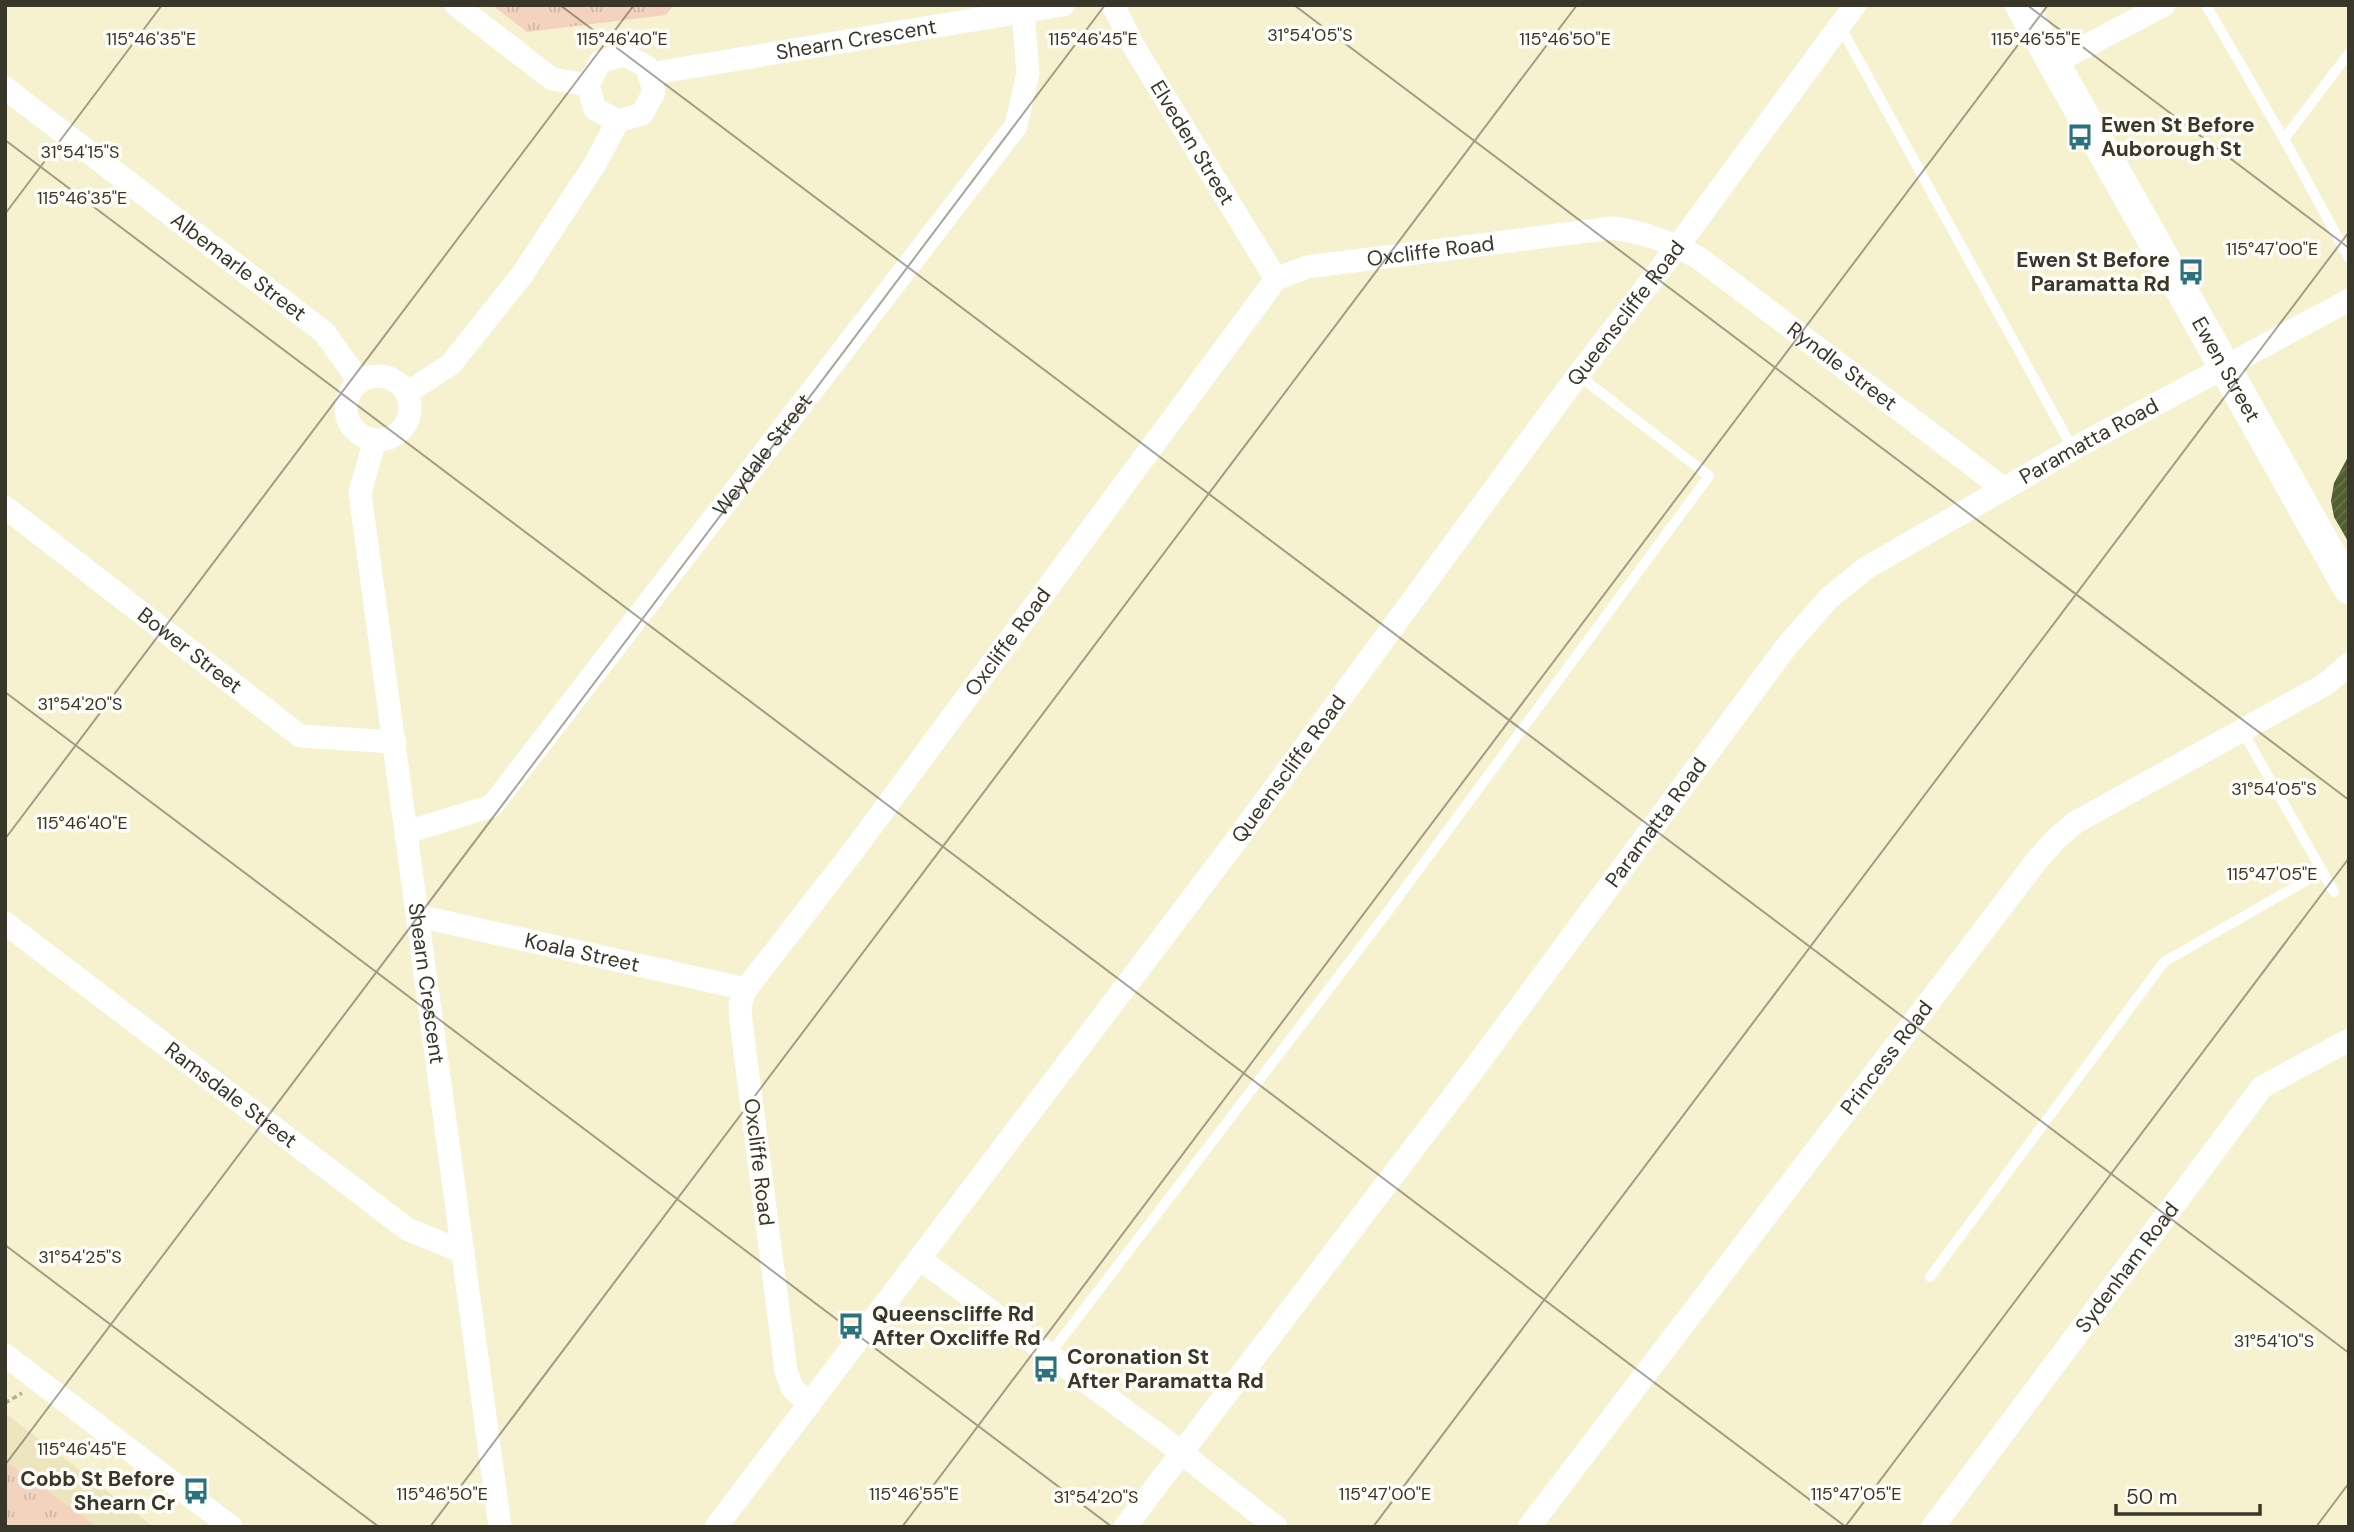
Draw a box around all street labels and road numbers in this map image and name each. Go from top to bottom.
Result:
street label: Shearn Crescent [774,12,938,67]
street label: Elveden Street [1144,75,1241,210]
street label: Albemarle Street [165,206,312,327]
street label: Oxcliffe Road [1365,229,1496,273]
street label: Queenscliffe Road [1561,235,1691,392]
street label: Ewen Street [2185,312,2267,427]
street label: Ryndle Street [1781,316,1903,417]
street label: Weydale Street [706,388,819,522]
street label: Paramatta Road [2014,392,2163,491]
street label: Oxcliffe Road [958,582,1057,702]
street label: Bower Street [132,601,248,700]
street label: Queenscliffe Road [1225,689,1352,849]
street label: Paramatta Road [1599,752,1713,893]
street label: Shearn Crescent [402,901,451,1066]
street label: Koala Street [522,926,642,979]
street label: Princess Road [1834,995,1939,1121]
street label: Ramsdale Street [159,1036,303,1154]
street label: Oxcliffe Road [737,1097,781,1227]
street label: Sydenham Road [2069,1196,2185,1339]

